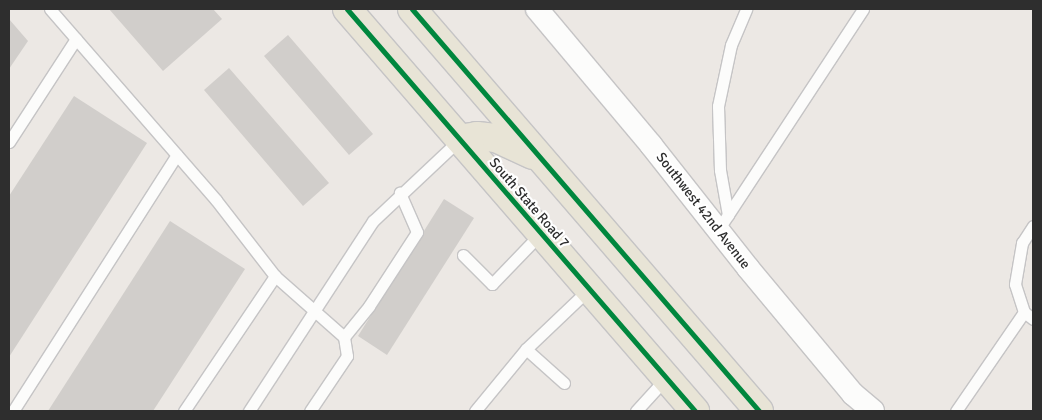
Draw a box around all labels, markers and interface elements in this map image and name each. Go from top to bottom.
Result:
street label: Southwest 42nd Avenue [652,149,754,273]
street label: South State Road 7 [485,155,573,251]

